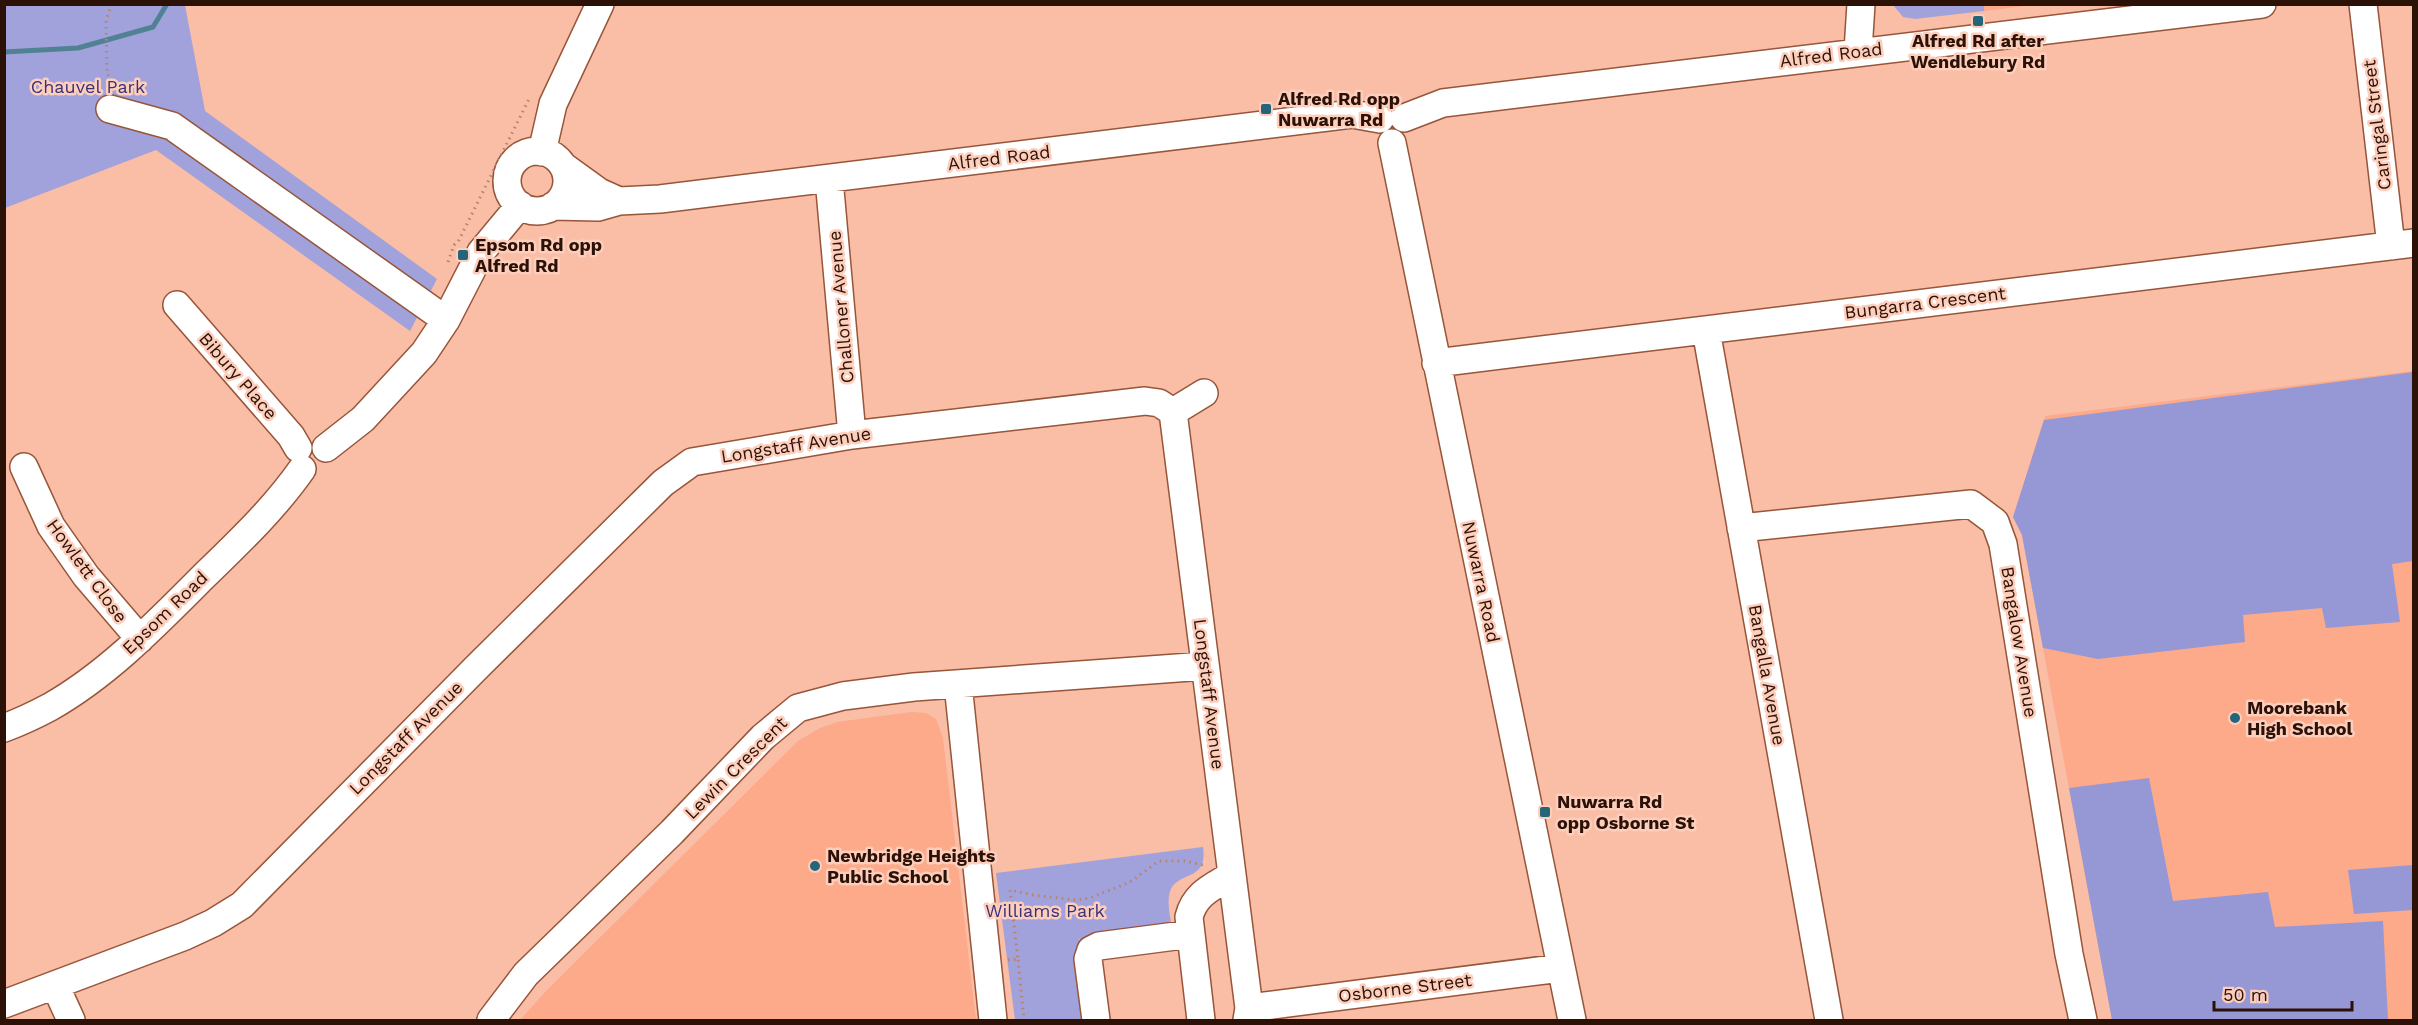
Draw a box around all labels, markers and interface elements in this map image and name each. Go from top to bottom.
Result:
marker: Alfred Rd after Wendlebury Rd [1971,14,1985,28]
place label: Alfred Rd after Wendlebury Rd [1911,30,2045,72]
street label: Alfred Road [1778,38,1883,71]
street label: Caringal Street [2358,58,2395,191]
park label: Chauvel Park [31,76,145,97]
place label: Alfred Rd opp Nuwarra Rd [1278,88,1400,130]
marker: Alfred Rd opp Nuwarra Rd [1259,102,1273,116]
street label: Alfred Road [946,141,1051,174]
street label: Challoner Avenue [823,230,858,384]
place label: Epsom Rd opp Alfred Rd [475,234,602,276]
marker: Epsom Rd opp Alfred Rd [456,248,470,262]
street label: Bungarra Crescent [1843,282,2007,323]
street label: Bibury Place [195,328,282,423]
street label: Longstaff Avenue [719,422,872,467]
street label: Howlett Close [43,515,132,627]
street label: Nuwarra Road [1458,519,1505,644]
street label: Bangalow Avenue [1997,565,2042,719]
street label: Epsom Road [118,567,212,659]
street label: Bangalla Avenue [1745,603,1790,747]
street label: Longstaff Avenue [1190,617,1229,770]
street label: Longstaff Avenue [345,677,467,799]
place label: Moorebank High School [2247,697,2353,739]
marker: Moorebank High School [2228,711,2242,725]
street label: Lewin Crescent [680,712,792,823]
place label: Nuwarra Rd opp Osborne St [1557,791,1695,833]
marker: Nuwarra Rd opp Osborne St [1538,805,1552,819]
place label: Newbridge Heights Public School [827,845,996,887]
marker: Newbridge Heights Public School [808,859,822,873]
park label: Williams Park [985,900,1105,921]
street label: Osborne Street [1337,969,1473,1006]
scale bar [2214,974,2352,1012]
text: 50 m [2223,984,2268,1005]

